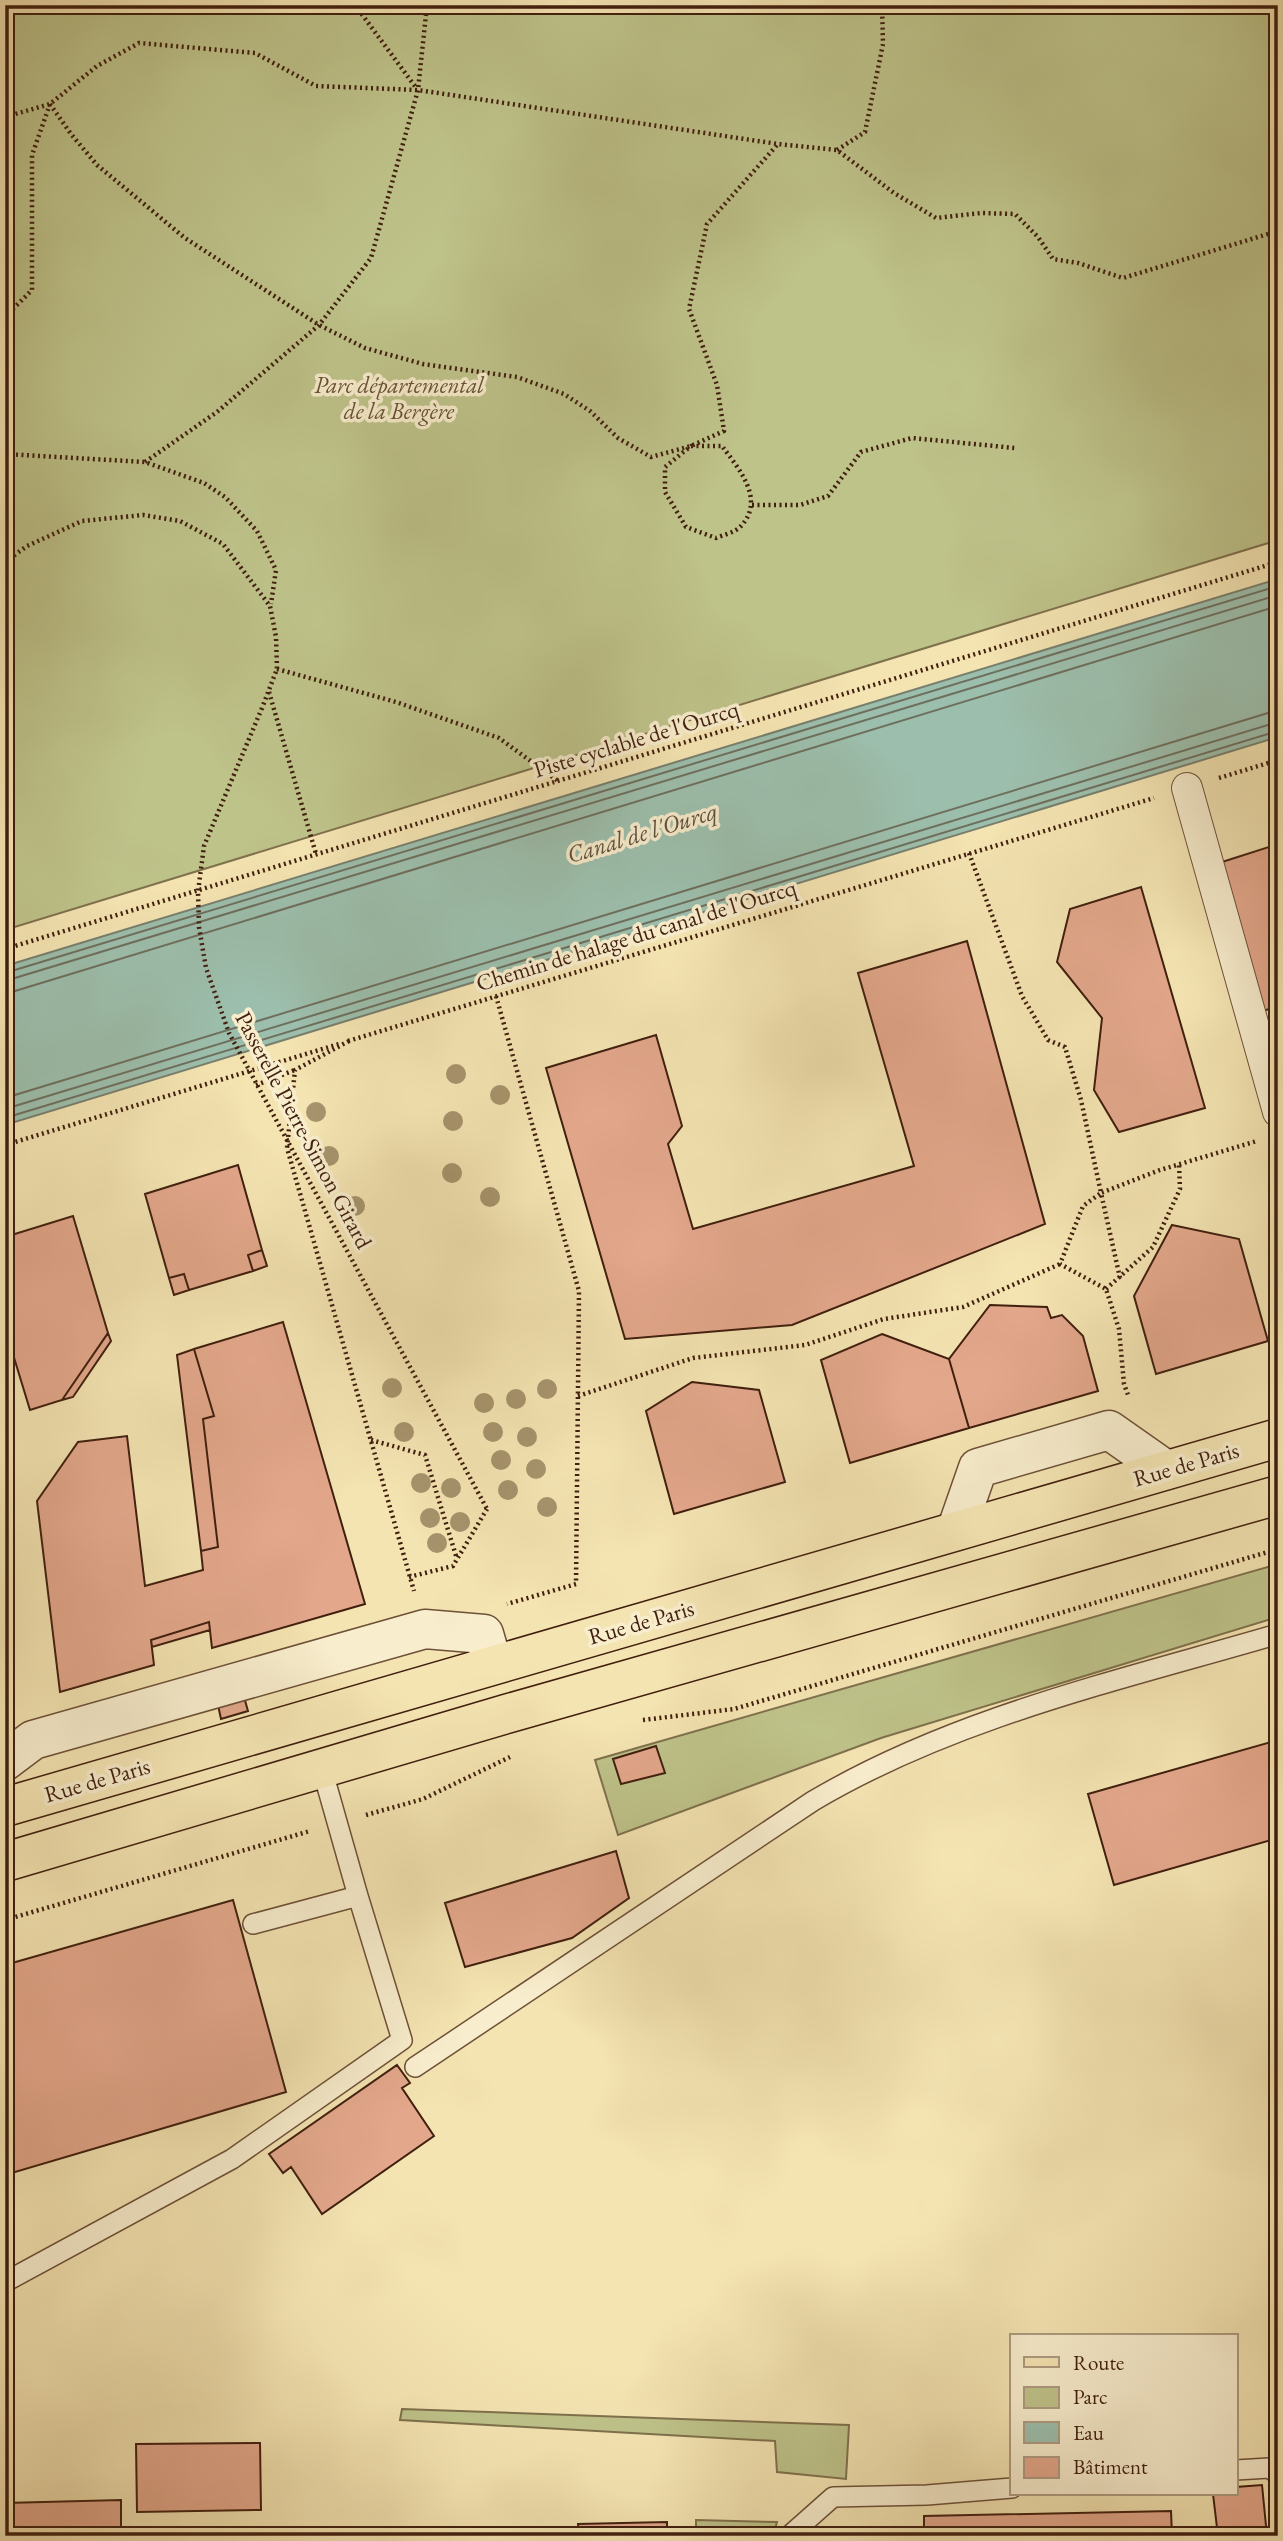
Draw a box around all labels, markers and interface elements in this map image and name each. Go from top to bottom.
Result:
park label: Parc départemental de la Bergère [314,370,484,426]
street label: Piste cyclable de l'Ourcq [530,693,742,785]
water label: Canal de l'Ourcq [563,795,722,871]
street label: Chemin de halage du canal de l'Ourcq [472,872,800,998]
street label: Passerelle Pierre-Simon Girard [229,1006,380,1254]
street label: Rue de Paris [1130,1435,1242,1493]
street label: Rue de Paris [585,1593,697,1651]
street label: Rue de Paris [41,1751,153,1809]
legend [1010,2334,1238,2496]
text: Route [1073,2349,1124,2376]
text: Parc [1073,2383,1107,2410]
text: Eau [1073,2419,1104,2446]
text: Bâtiment [1073,2453,1148,2480]

